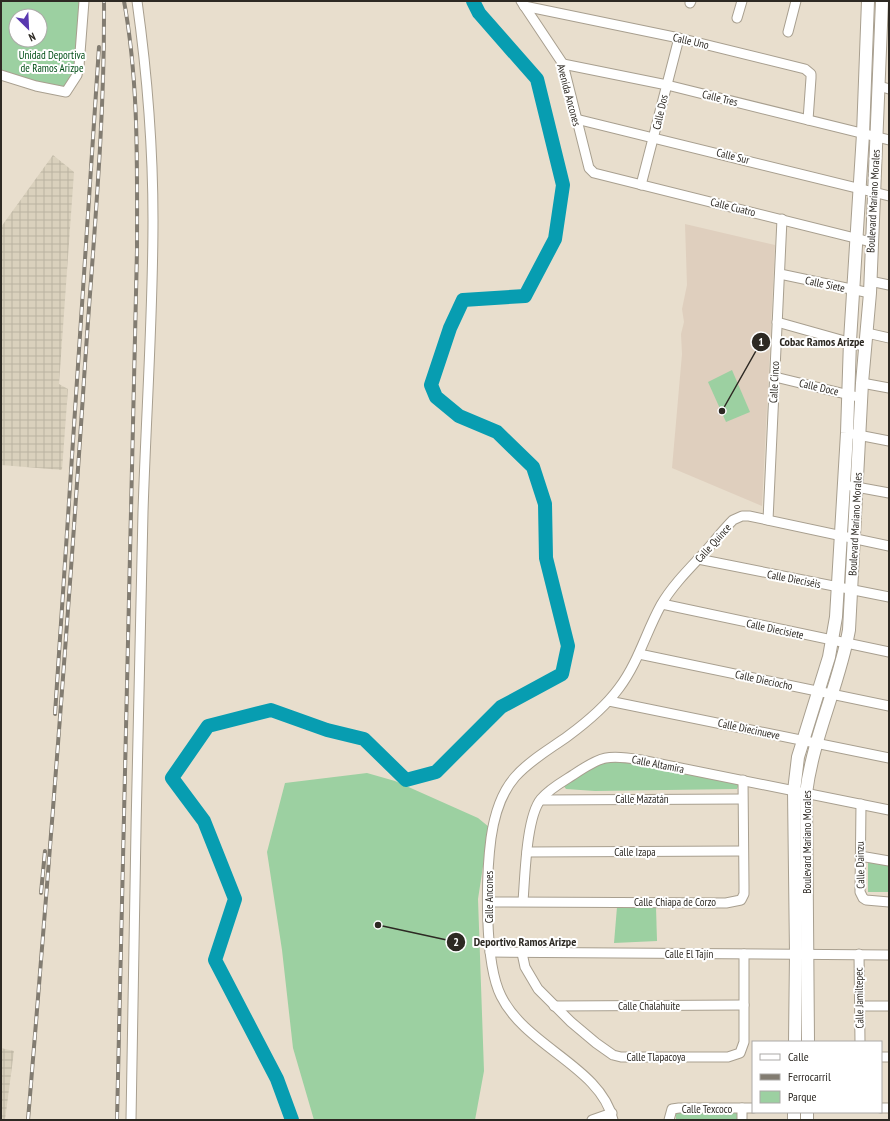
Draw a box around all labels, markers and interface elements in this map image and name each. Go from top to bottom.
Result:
north arrow [8,8,48,48]
text: N [26,30,38,45]
street label: Calle Uno [672,30,711,52]
park label: Unidad Deportiva de Ramos Arizpe [19,48,85,75]
street label: Avenida Ancones [554,62,584,128]
street label: Calle Tres [701,87,740,109]
street label: Calle Dos [649,93,671,131]
street label: Calle Sur [715,145,751,167]
street label: Boulevard Mariano Morales [863,149,883,253]
street label: Calle Cuatro [709,195,757,219]
street label: Calle Siete [804,273,847,295]
callout: Cobac Ramos Arizpe [751,330,872,354]
text: 1 [758,334,764,349]
text: Cobac Ramos Arizpe [779,334,865,349]
street label: Calle Cinco [766,360,782,403]
street label: Calle Doce [798,376,841,398]
street label: Boulevard Mariano Morales [845,472,865,576]
street label: Calle Quince [692,520,734,565]
street label: Calle Dieciséis [766,567,822,591]
street label: Calle Diecisiete [745,616,805,642]
street label: Calle Dieciocho [734,667,794,693]
street label: Calle Diecinueve [717,716,782,742]
street label: Calle Altamira [631,752,685,776]
street label: Boulevard Mariano Morales [800,790,814,894]
street label: Calle Mazatán [615,792,669,806]
street label: Calle Dainzu [853,841,867,889]
street label: Calle Izapa [614,845,656,859]
street label: Calle Ancones [482,870,496,923]
street label: Calle Chiapa de Corzo [634,895,716,909]
callout: Deportivo Ramos Arizpe [446,930,585,954]
text: 2 [453,934,459,949]
text: Deportivo Ramos Arizpe [474,934,576,949]
street label: Calle El Tajín [665,947,713,961]
street label: Calle Jamiltepec [851,967,867,1029]
street label: Calle Chalahuite [618,999,680,1013]
legend [752,1041,882,1113]
text: Calle [788,1049,809,1064]
street label: Calle Tlapacoya [627,1050,685,1064]
text: Ferrocarril [788,1069,831,1084]
text: Parque [788,1089,817,1104]
street label: Calle Texcoco [682,1102,732,1116]

